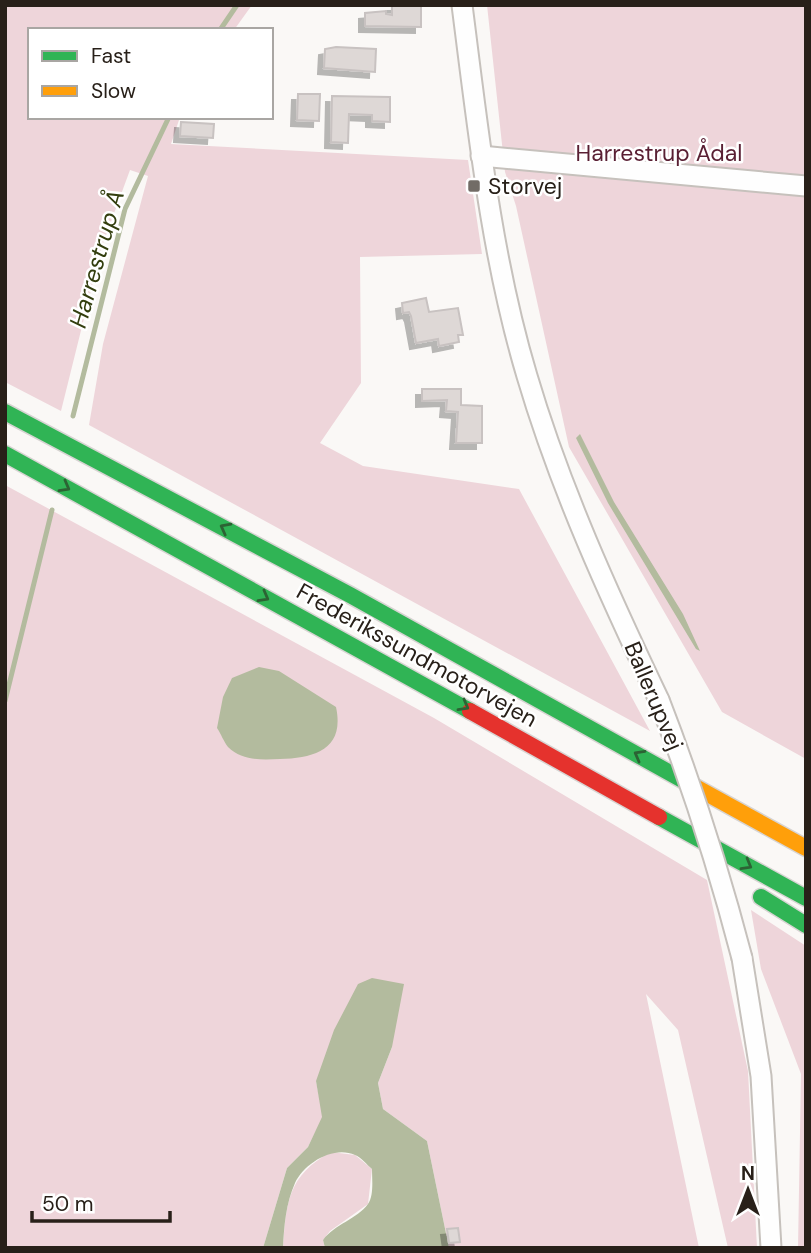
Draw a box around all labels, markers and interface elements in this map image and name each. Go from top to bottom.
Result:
legend [28,28,273,119]
text: Fast [91,42,131,70]
text: Slow [91,77,136,105]
park label: Harrestrup Ådal [576,138,742,168]
place label: Storvej [488,171,562,201]
marker: Storvej [466,178,482,194]
water label: Harrestrup Å [61,186,131,331]
one-way arrow [58,479,70,492]
one-way arrow [220,523,232,536]
street label: Frederikssundmotorvejen [291,576,543,734]
one-way arrow [257,588,269,602]
street label: Ballerupvej [618,637,690,755]
one-way arrow [456,698,469,711]
one-way arrow [634,750,646,763]
one-way arrow [740,857,753,870]
north arrow [713,1155,783,1225]
text: N [741,1161,755,1186]
scale bar [32,1180,170,1224]
text: 50 m [42,1190,93,1218]

